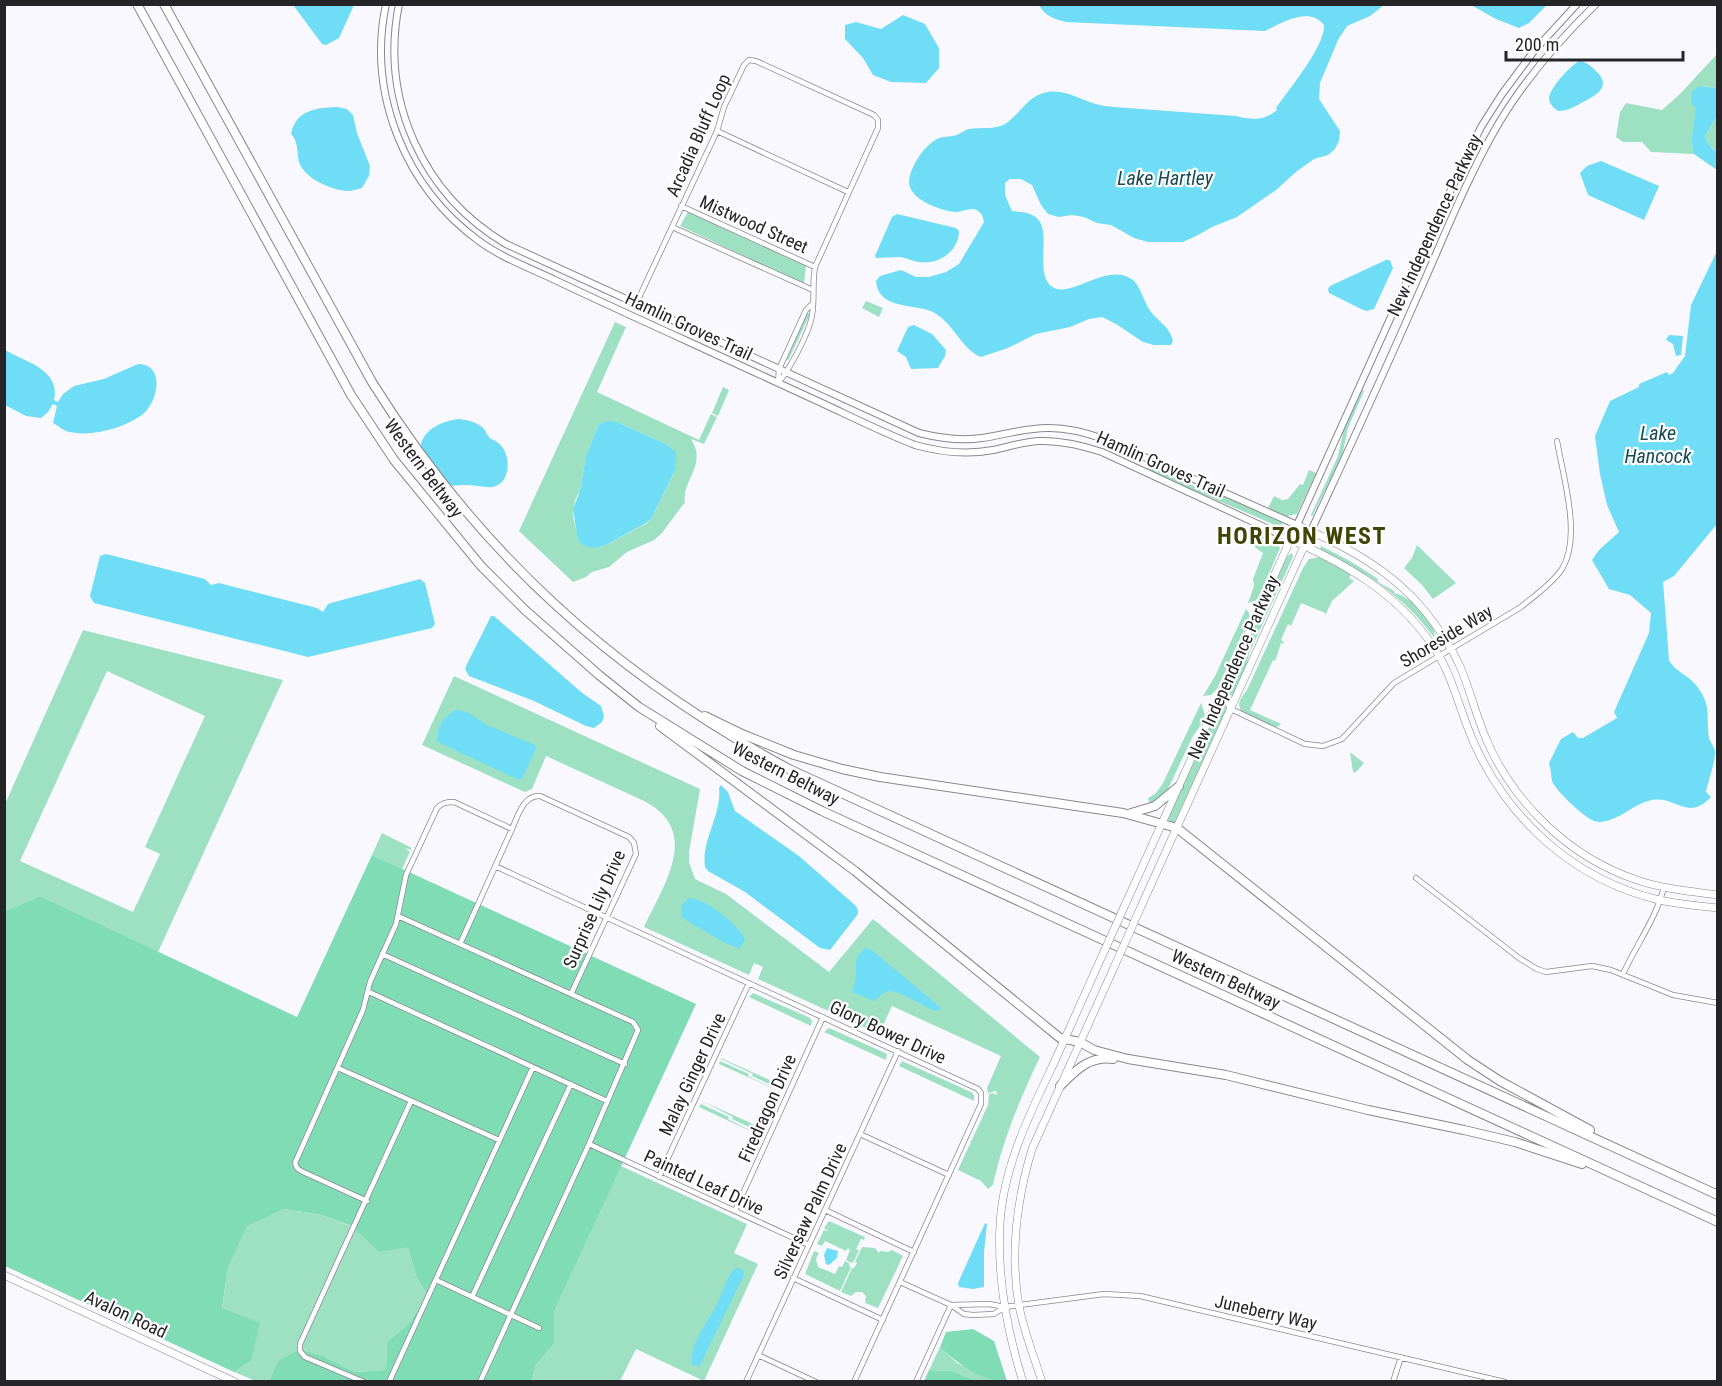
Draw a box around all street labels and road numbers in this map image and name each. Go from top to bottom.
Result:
street label: Arcadia Bluff Loop [662,70,735,200]
street label: New Independence Parkway [1382,130,1486,320]
street label: Mistwood Street [697,191,811,257]
street label: Hamlin Groves Trail [622,287,756,365]
street label: Western Beltway [380,415,468,522]
street label: Hamlin Groves Trail [1094,426,1228,502]
street label: New Independence Parkway [1183,571,1283,762]
street label: Shoreside Way [1396,600,1496,672]
street label: Western Beltway [729,737,844,809]
street label: Surprise Lily Drive [559,847,629,971]
street label: Western Beltway [1168,945,1284,1014]
street label: Glory Bower Drive [827,996,949,1068]
street label: Malay Ginger Drive [654,1009,730,1139]
street label: Firedragon Drive [734,1051,800,1165]
street label: Silversaw Palm Drive [769,1139,851,1283]
street label: Painted Leaf Drive [641,1145,767,1219]
street label: Avalon Road [82,1286,170,1342]
street label: Juneberry Way [1213,1290,1320,1334]

